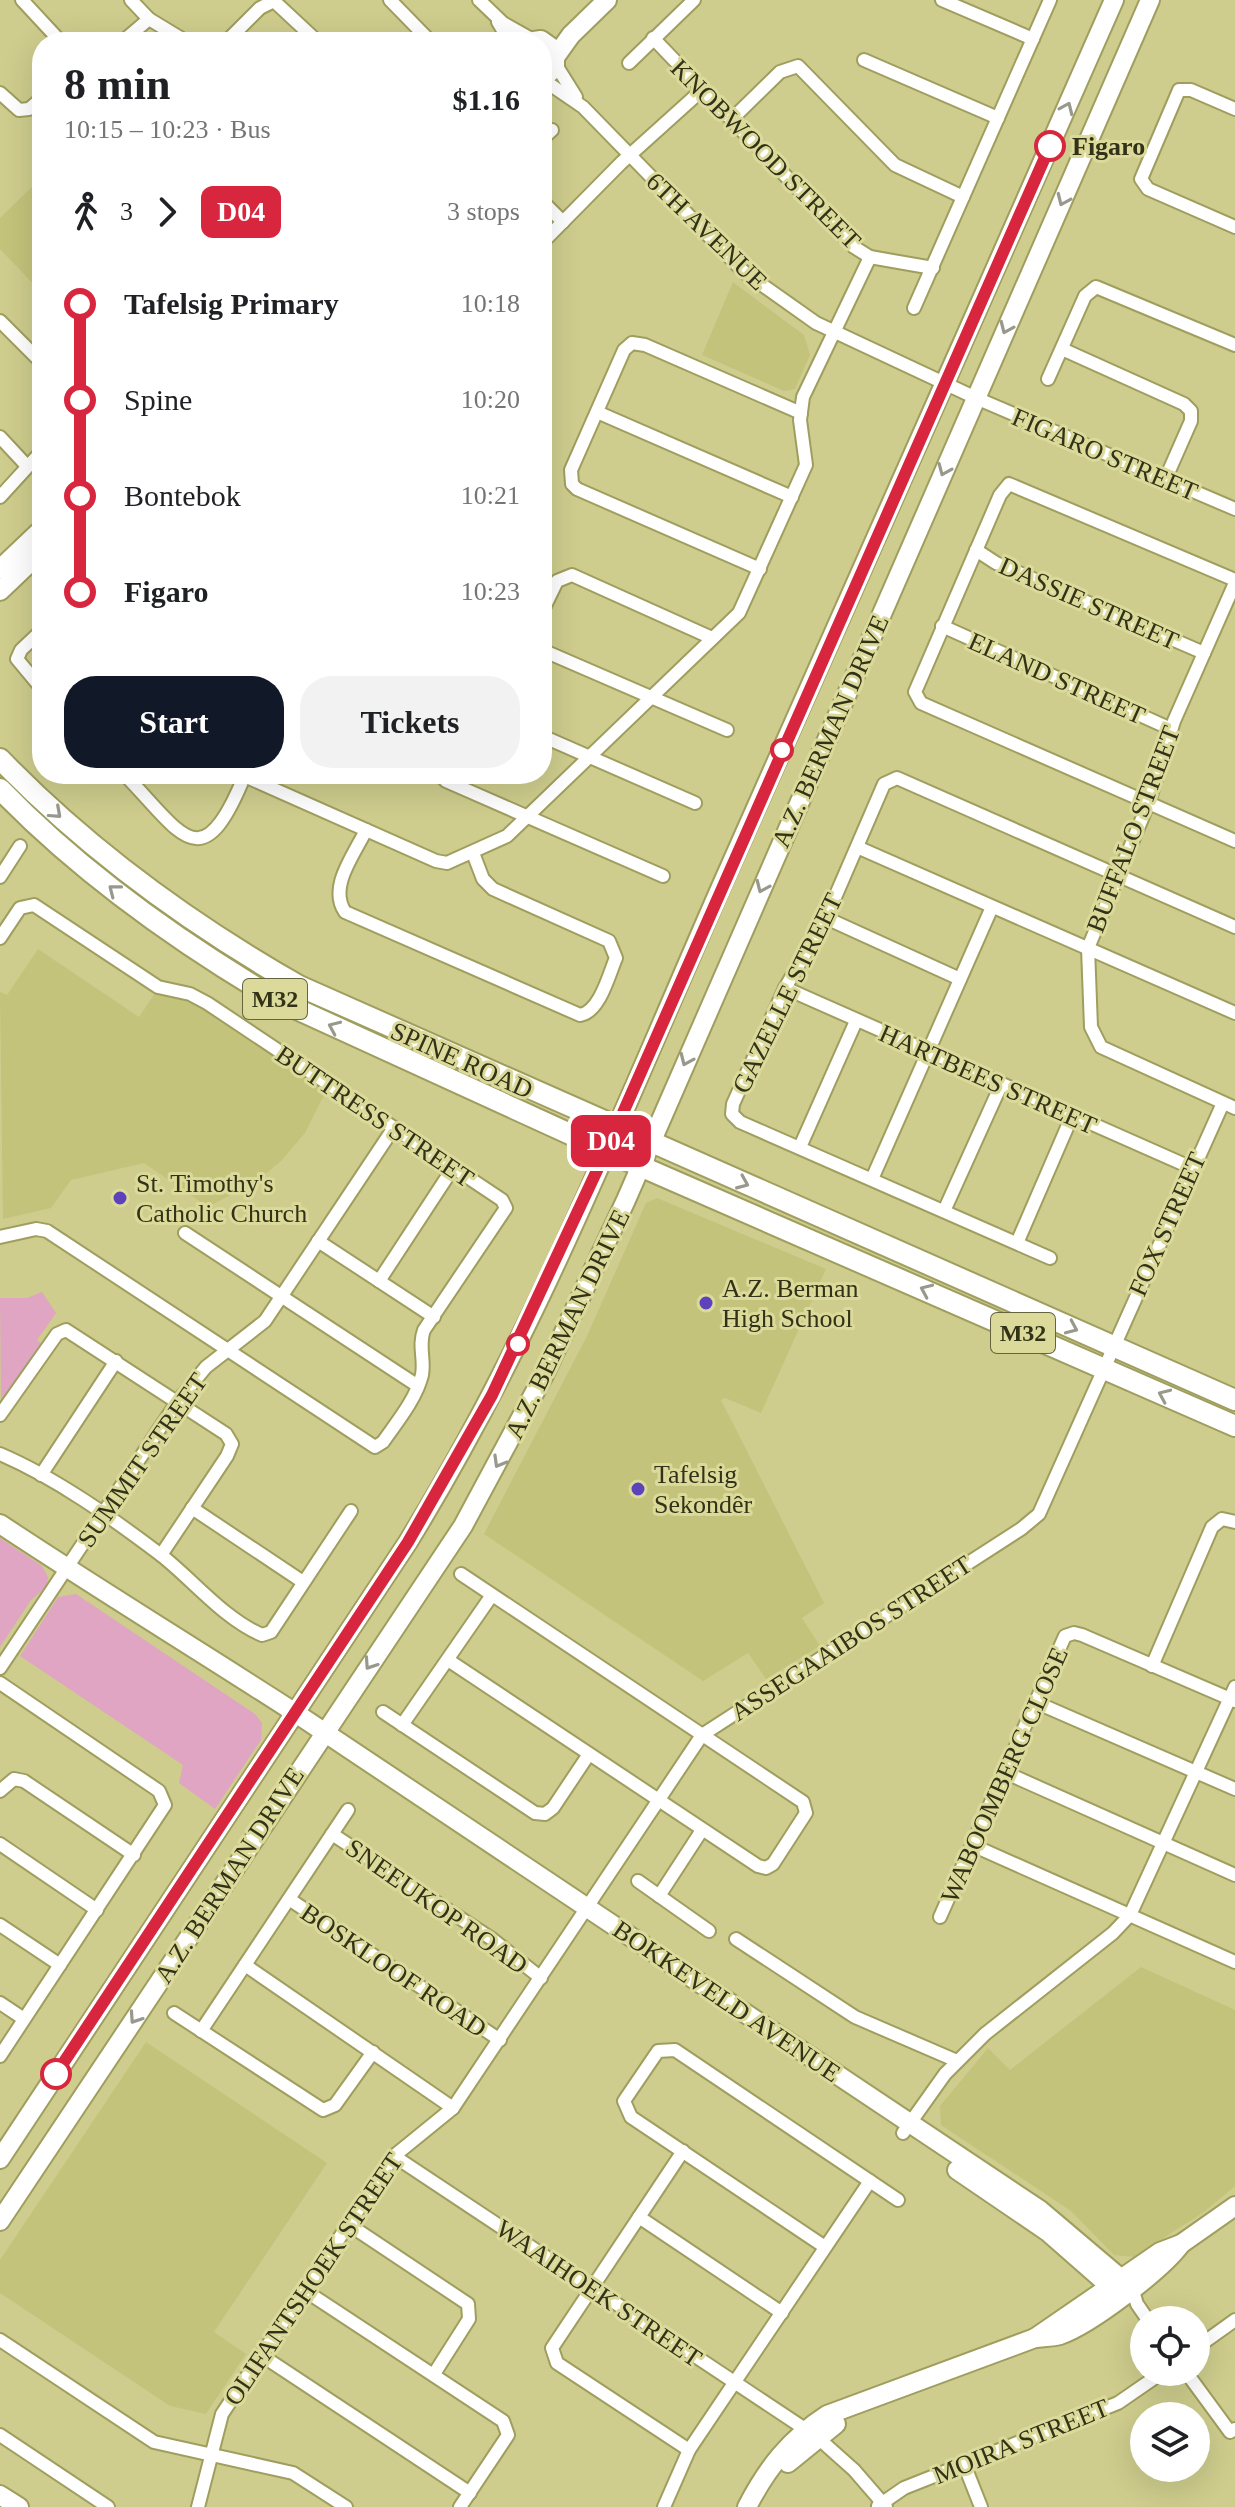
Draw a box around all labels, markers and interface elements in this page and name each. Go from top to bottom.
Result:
street label: KNOBWOOD STREET [665,53,867,255]
text: 8 min [64,60,170,109]
text: $1.16 [453,83,520,116]
one-way arrow [1057,101,1073,116]
text: 10:15 – 10:23 · Bus [64,115,271,144]
marker: Figaro [1035,131,1065,161]
place label: Figaro [1072,132,1145,161]
street label: 6TH AVENUE [640,167,773,296]
icon: walk [64,190,108,234]
icon: forward [145,190,189,234]
one-way arrow [1056,191,1072,206]
text: D04 [217,196,265,227]
text: 3 [120,197,133,226]
text: 3 stops [447,197,520,226]
text: Tafelsig Primary [124,287,339,320]
text: 10:18 [461,289,520,318]
one-way arrow [1000,320,1016,334]
text: Spine [124,383,192,416]
text: 10:20 [461,385,520,414]
street label: FIGARO STREET [1008,402,1202,507]
one-way arrow [938,461,954,476]
text: Bontebok [124,479,241,512]
text: 10:21 [461,481,520,510]
street label: DASSIE STREET [995,551,1183,656]
text: Figaro [124,575,208,608]
text: 10:23 [461,577,520,606]
street label: A.Z. BERMAN DRIVE [766,610,895,852]
street label: ELAND STREET [964,627,1150,730]
button: Start [64,676,284,768]
button: Tickets [300,676,520,768]
street label: BUFFALO STREET [1081,722,1186,936]
unlabelled marker [771,739,793,761]
one-way arrow [47,803,62,818]
one-way arrow [755,879,771,893]
one-way arrow [108,885,123,899]
street label: GAZELLE STREET [726,888,848,1098]
road number: M32 [243,979,307,1019]
street label: SPINE ROAD [386,1016,537,1105]
street label: HARTBEES STREET [875,1018,1101,1140]
one-way arrow [328,1021,343,1037]
street label: BUTTRESS STREET [271,1040,479,1193]
one-way arrow [680,1052,696,1066]
line badge: D04 [565,1115,657,1167]
text: D04 [587,1125,635,1156]
street label: FOX STREET [1123,1148,1212,1300]
place label: St. Timothy's Catholic Church [136,1169,307,1228]
one-way arrow [735,1173,750,1189]
marker: St. Timothy's Catholic Church [111,1189,129,1207]
street label: A.Z. BERMAN DRIVE [499,1205,636,1444]
place label: A.Z. Berman High School [722,1274,858,1333]
one-way arrow [919,1284,934,1300]
marker: A.Z. Berman High School [697,1294,715,1312]
road number: M32 [991,1313,1055,1353]
one-way arrow [1064,1319,1079,1335]
unlabelled marker [507,1333,529,1355]
street label: SUMMIT STREET [72,1368,213,1553]
one-way arrow [1157,1389,1172,1405]
one-way arrow [494,1454,509,1468]
place label: Tafelsig Sekondêr [654,1460,753,1519]
marker: Tafelsig Sekondêr [629,1480,647,1498]
street label: ASSEGAAIBOS STREET [726,1550,977,1727]
street label: WABOOMBERG CLOSE [935,1643,1074,1907]
one-way arrow [365,1655,380,1669]
street label: A.Z. BERMAN DRIVE [149,1762,310,1989]
street label: SNEEUKOP ROAD [340,1833,533,1980]
street label: BOSKLOOF ROAD [295,1898,492,2043]
street label: BOKKEVELD AVENUE [608,1915,846,2088]
one-way arrow [129,2009,144,2024]
unlabelled marker [41,2059,71,2089]
street label: OLIFANTSHOEK STREET [218,2148,409,2411]
street label: WAAIHOEK STREET [490,2214,707,2373]
map controls [1130,2306,1210,2482]
button: locate [1130,2306,1210,2386]
street label: MOIRA STREET [929,2393,1113,2490]
button: layers [1130,2402,1210,2482]

